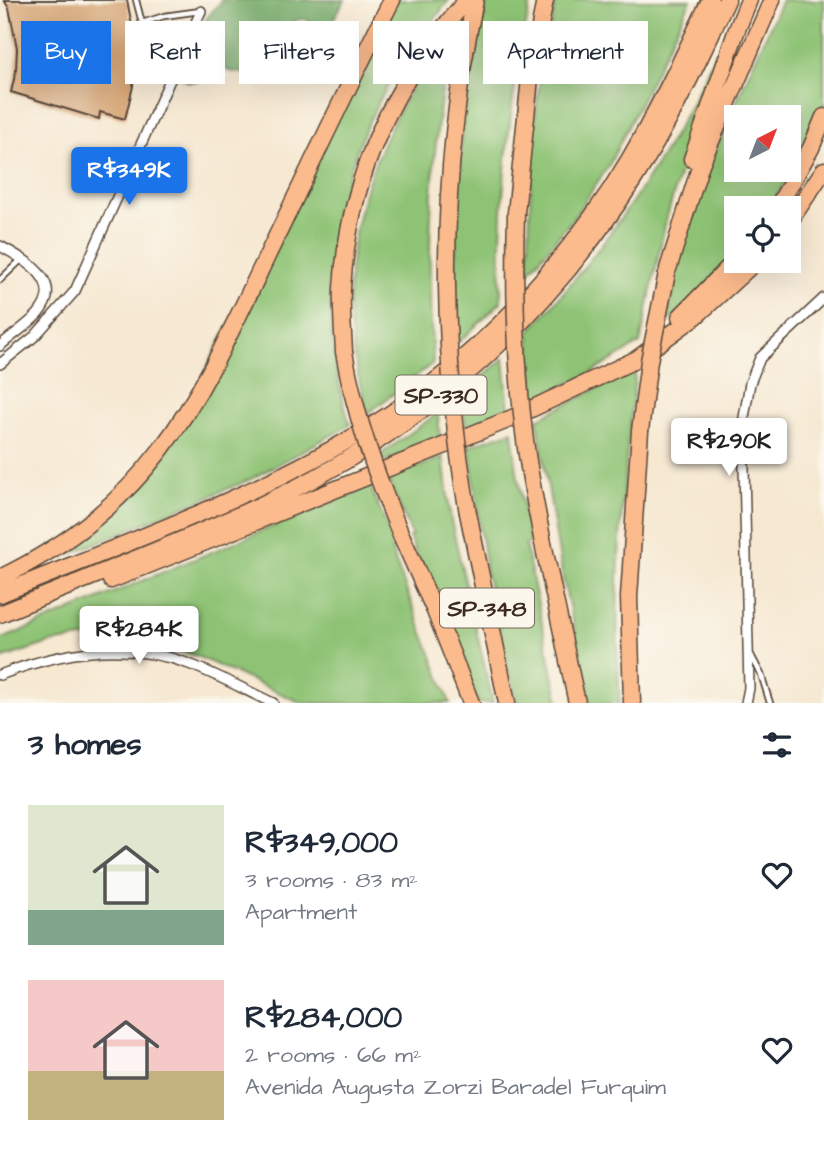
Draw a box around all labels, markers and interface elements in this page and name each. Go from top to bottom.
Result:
chip: Buy [21,21,111,84]
chip: Rent [125,21,225,84]
chip: Filters [239,21,359,84]
chip: New [373,21,469,84]
chip: Apartment [483,21,648,84]
north arrow [724,105,802,182]
map controls [724,105,801,273]
pin: R$349K [72,148,186,207]
text: R$349K [87,154,171,186]
button: locate [724,196,801,273]
road number: SP-330 [396,376,486,414]
pin: R$290K [672,419,786,478]
text: R$290K [687,425,771,457]
road number: SP-348 [440,588,534,628]
pin: R$284K [82,606,196,666]
text: R$284K [96,613,182,645]
text: 3 homes [28,724,142,766]
icon: filters [758,726,796,764]
text: R$349,000 [245,822,398,864]
icon: home [84,833,168,917]
icon: heart [758,856,796,894]
text: 3 rooms · 83 m² [245,864,418,896]
text: Apartment [245,896,357,928]
text: R$284,000 [245,997,402,1039]
icon: home [84,1008,168,1092]
icon: heart [758,1031,796,1069]
text: 2 rooms · 66 m² [245,1039,422,1071]
text: Avenida Augusta Zorzi Baradel Furquim [245,1071,666,1103]

